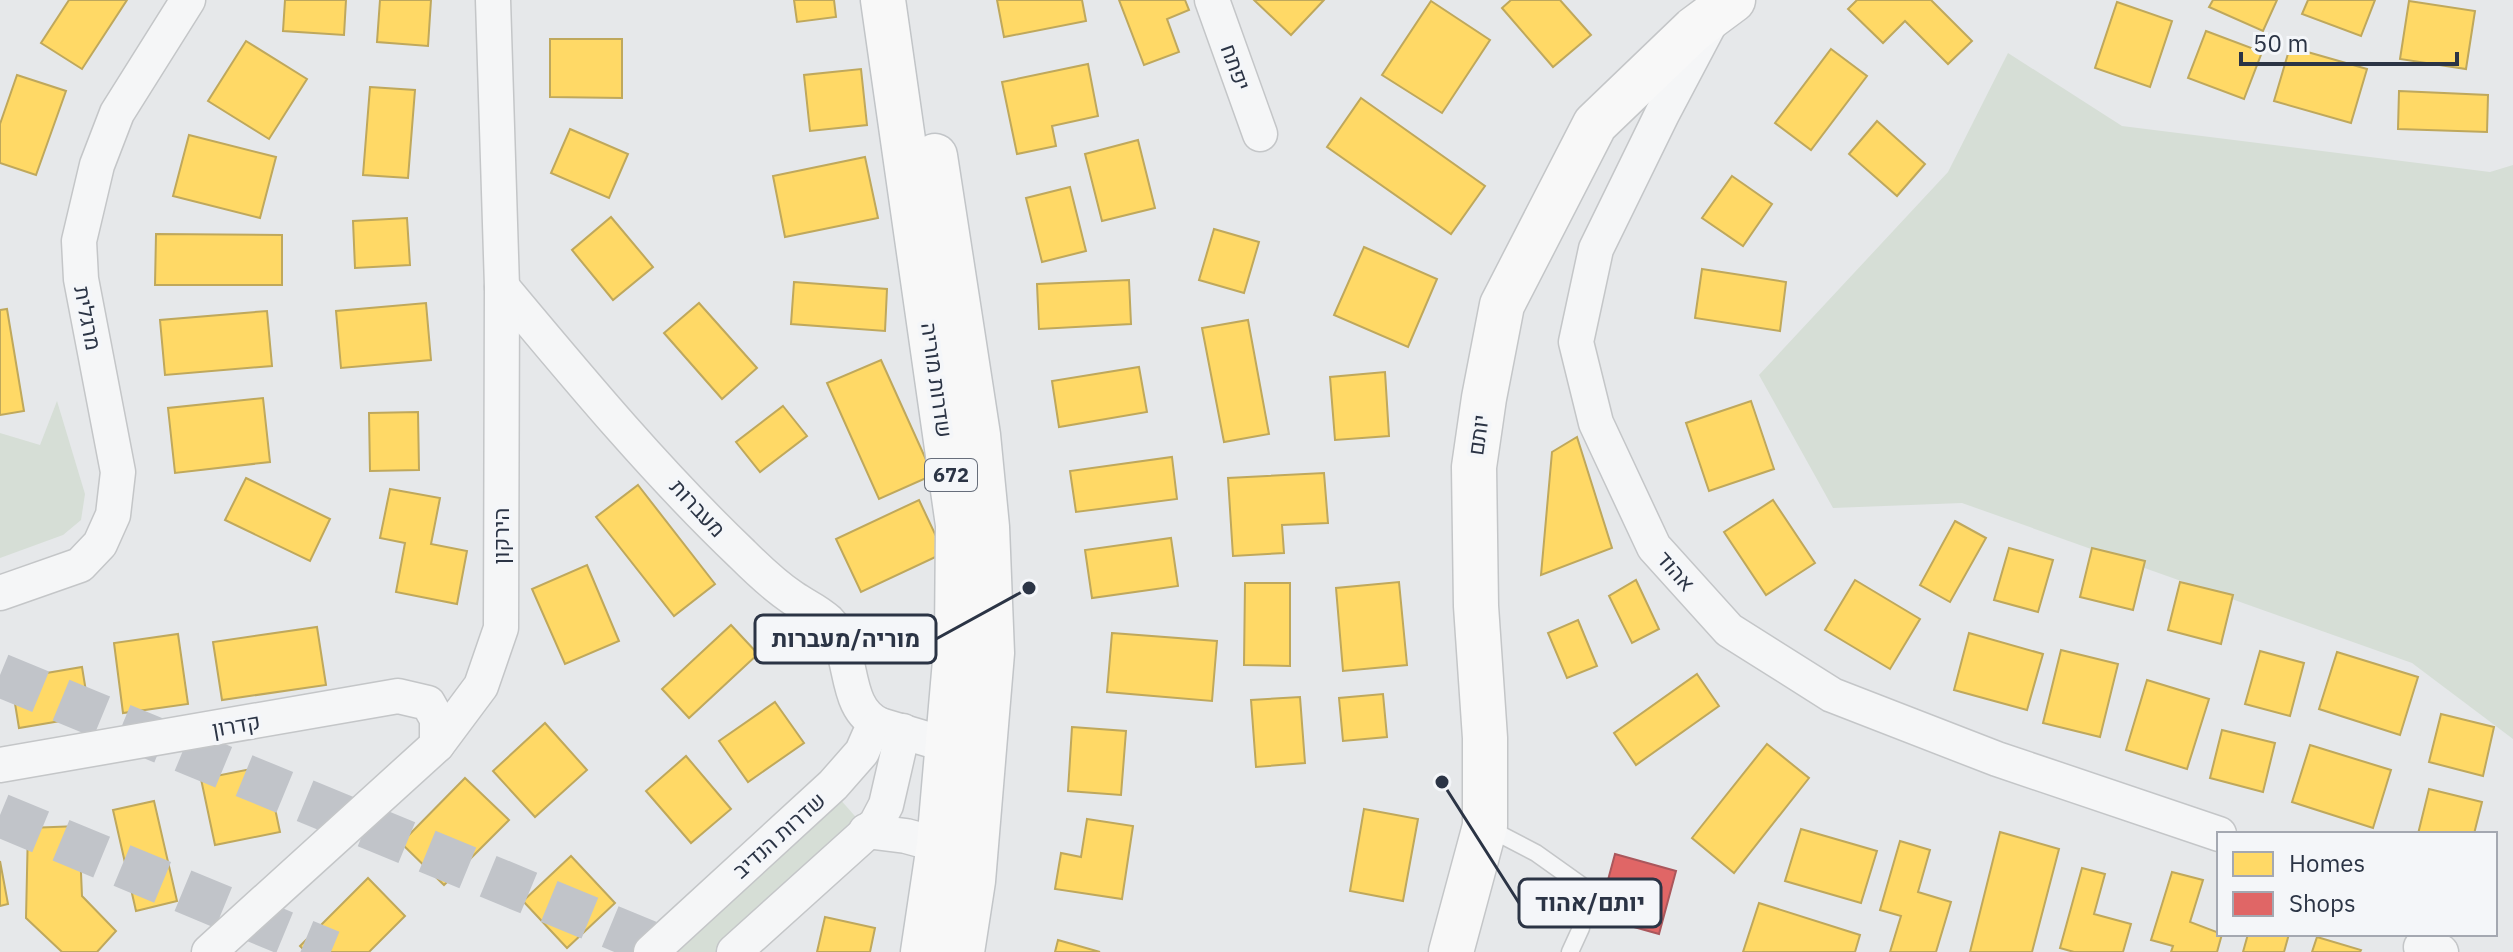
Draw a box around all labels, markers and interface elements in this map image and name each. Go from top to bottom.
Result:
scale bar [2241,16,2457,66]
text: 50 m [2253,27,2308,59]
street label: יפתח [1215,40,1258,94]
street label: מרגלית [68,283,109,353]
street label: שדרות מוריה [915,320,960,439]
street label: יותם [1460,413,1495,457]
road number: 672 [925,459,977,491]
street label: מעברות [664,472,733,543]
street label: הירקון [486,508,515,564]
street label: אהוד [1651,544,1702,597]
callout: מוריה/מעברות [755,615,936,663]
text: מוריה/מעברות [772,622,920,654]
street label: קדרון [209,706,262,743]
street label: שדרות הנדיב [726,785,831,884]
legend [2217,832,2497,936]
text: Homes [2289,847,2365,879]
callout: יותם/אהוד [1519,879,1661,927]
text: יותם/אהוד [1535,886,1645,918]
text: Shops [2289,887,2356,919]

